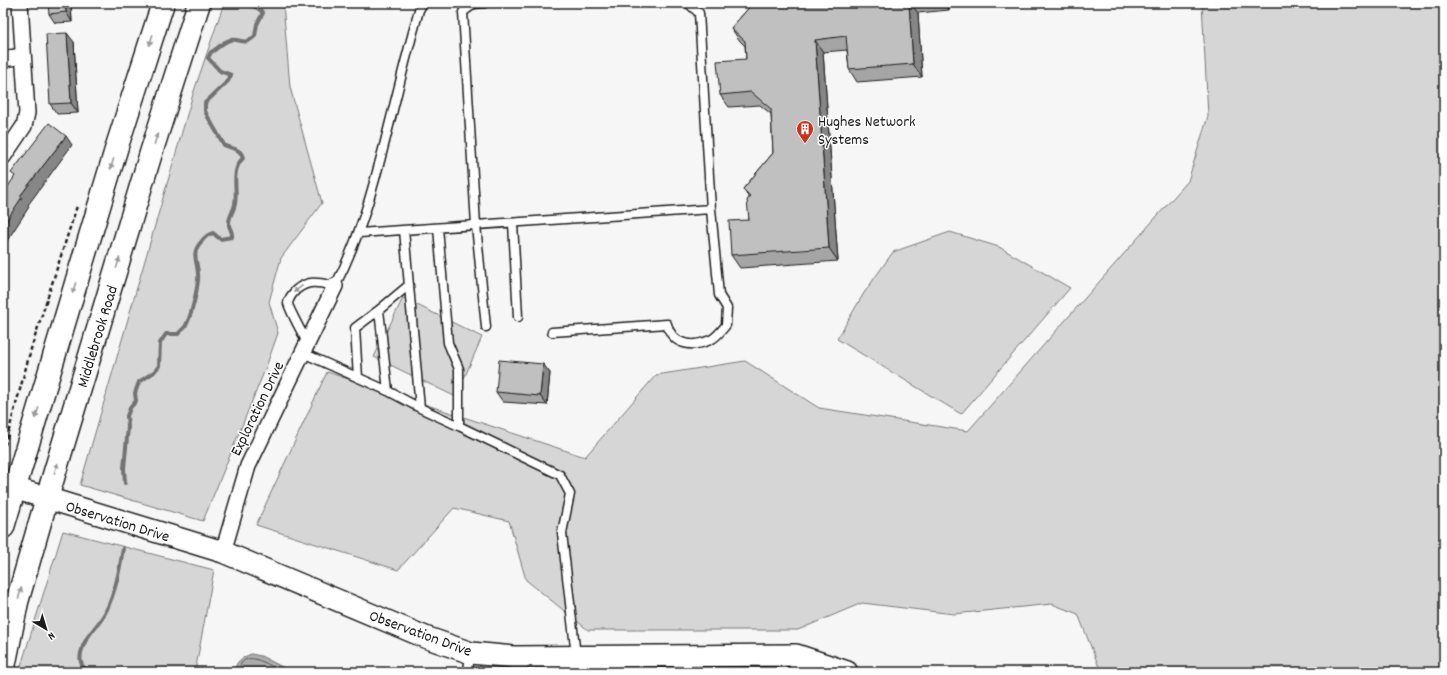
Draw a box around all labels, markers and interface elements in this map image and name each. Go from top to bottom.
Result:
one-way arrow [148,34,154,46]
place label: Hughes Network Systems [818,111,916,152]
building icon: Hughes Network Systems [795,119,815,144]
one-way arrow [153,132,159,144]
one-way arrow [109,158,115,170]
one-way arrow [115,257,121,269]
one-way arrow [71,283,77,295]
street label: Middlebrook Road [72,283,125,391]
one-way arrow [293,284,304,293]
street label: Exploration Drive [225,358,291,460]
one-way arrow [34,407,40,419]
one-way arrow [53,461,59,473]
street label: Observation Drive [62,496,172,549]
one-way arrow [17,586,23,599]
street label: Observation Drive [366,605,475,664]
north arrow [26,609,66,649]
text: N [43,627,58,644]

